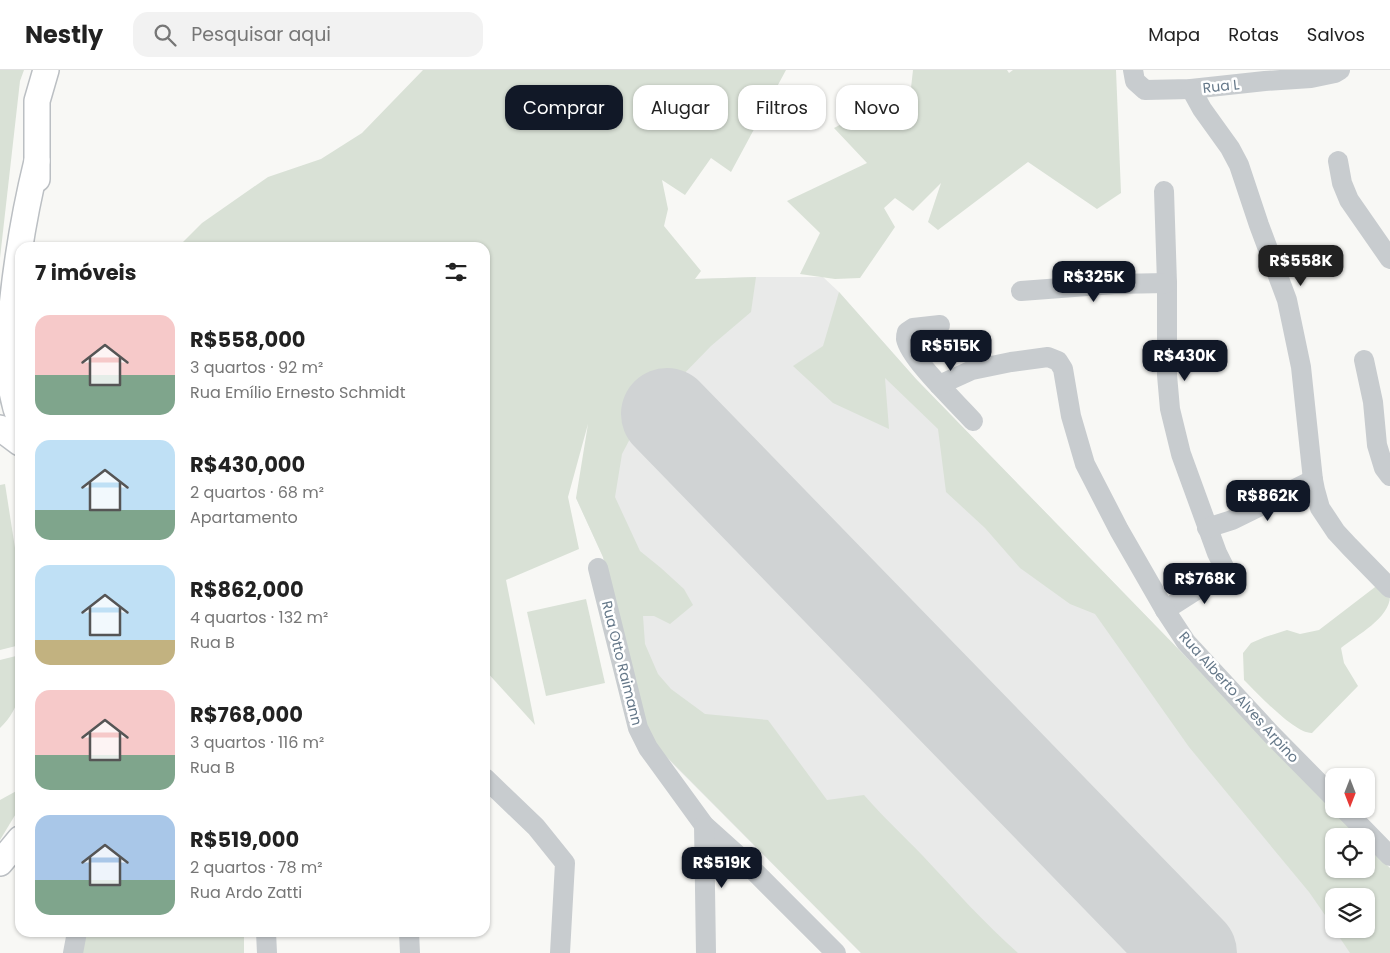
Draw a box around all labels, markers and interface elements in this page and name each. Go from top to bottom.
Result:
search box [133,12,483,57]
text: Nestly [25,18,103,51]
icon: search [151,21,179,49]
text: Pesquisar aqui [191,21,331,48]
text: Mapa [1148,22,1200,47]
text: Rotas [1228,22,1279,47]
text: Salvos [1307,22,1365,47]
street label: Rua L [1202,74,1240,98]
chip: Comprar [505,85,623,130]
chip: Alugar [633,85,728,130]
chip: Filtros [738,85,826,130]
chip: Novo [836,85,918,130]
pin: R$558K [1260,244,1342,287]
text: R$558K [1269,249,1333,272]
text: 7 imóveis [35,258,137,287]
icon: filters [442,258,470,286]
pin: R$325K [1053,260,1135,303]
text: R$325K [1063,265,1125,288]
text: R$558,000 [190,325,306,354]
pin: R$515K [910,330,992,372]
text: R$515K [922,334,980,357]
icon: home [75,335,135,395]
pin: R$430K [1144,340,1226,382]
text: R$430K [1153,344,1217,367]
text: 3 quartos · 92 m² [190,356,323,379]
text: Rua Emílio Ernesto Schmidt [190,381,406,404]
text: R$430,000 [190,450,305,479]
icon: home [75,460,135,520]
pin: R$862K [1227,480,1309,522]
text: 2 quartos · 68 m² [190,481,324,504]
text: R$862K [1237,484,1299,507]
text: Apartamento [190,506,298,529]
pin: R$768K [1164,562,1246,605]
text: R$768K [1174,567,1236,590]
text: R$862,000 [190,575,304,604]
icon: home [75,585,135,645]
street label: Rua Otto Raimann [597,599,647,727]
text: 4 quartos · 132 m² [190,606,328,629]
street label: Rua Alberto Alves Arpino [1174,627,1304,767]
text: Rua B [190,631,235,654]
text: R$768,000 [190,700,303,729]
icon: home [75,710,135,770]
text: 3 quartos · 116 m² [190,731,324,754]
text: Rua B [190,756,235,779]
north arrow [1325,768,1375,818]
map controls [1325,768,1375,938]
text: R$519,000 [190,825,299,854]
button: locate [1325,828,1375,878]
icon: home [75,835,135,895]
pin: R$519K [681,846,763,889]
text: R$519K [693,851,751,874]
text: 2 quartos · 78 m² [190,856,323,879]
text: Rua Ardo Zatti [190,881,302,904]
button: layers [1325,888,1375,938]

